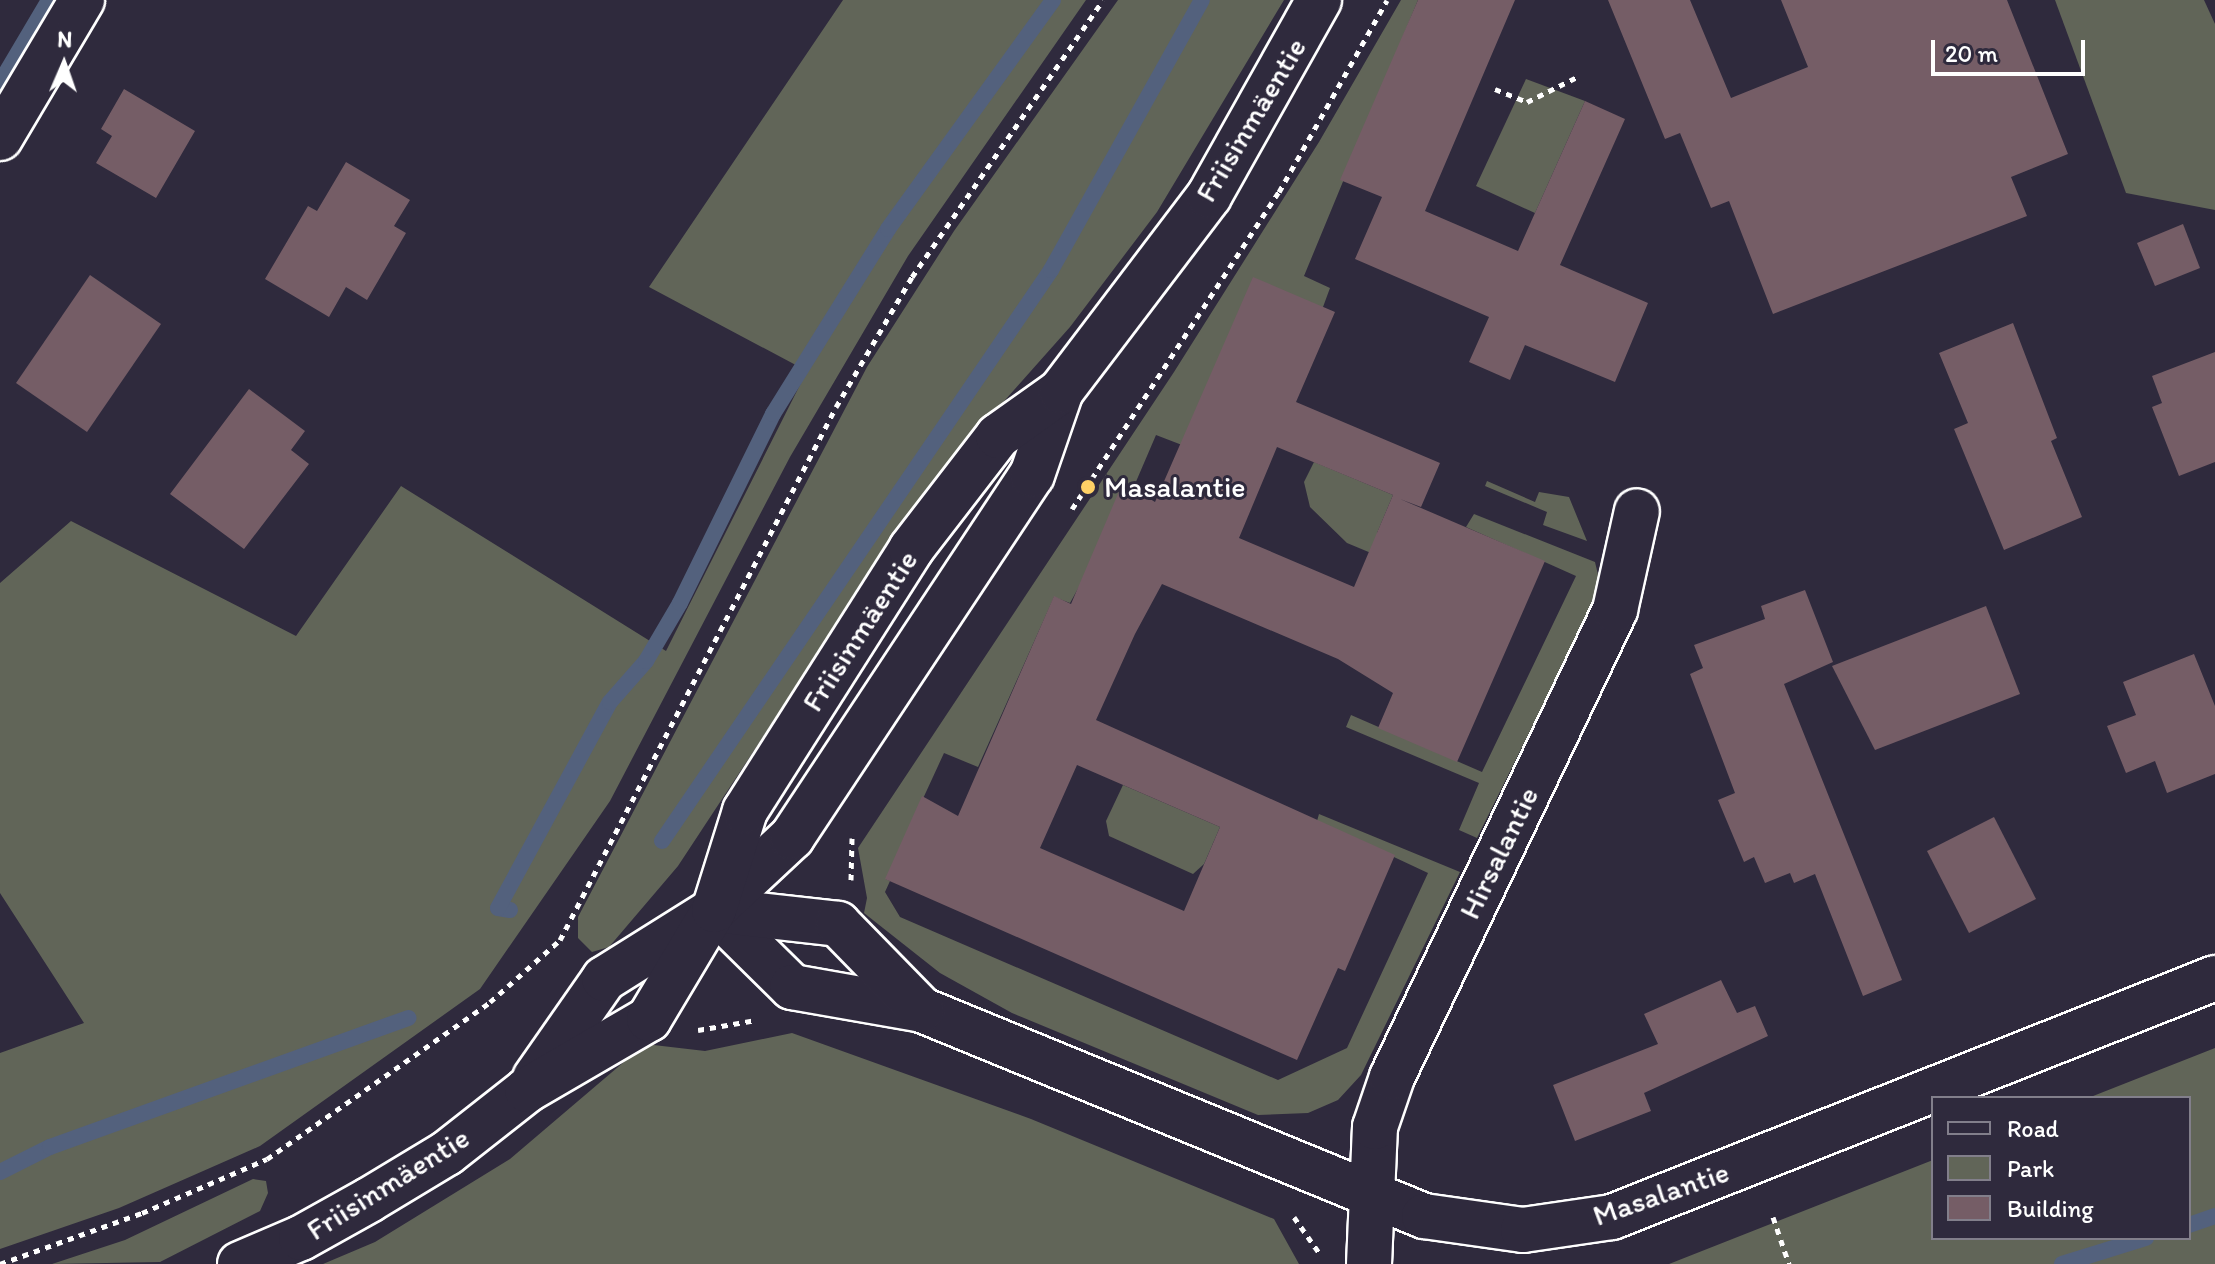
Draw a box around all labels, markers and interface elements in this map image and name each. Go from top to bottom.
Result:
north arrow [24,24,104,104]
scale bar [1935,24,2089,74]
text: N [57,26,73,53]
street label: Friisinmäentie [1188,31,1314,209]
text: 20 m [1945,39,1998,68]
place label: Masalantie [1104,469,1246,505]
marker: Masalantie [1079,478,1097,496]
street label: Friisinmäentie [795,544,925,718]
street label: Hirsalantie [1452,781,1546,925]
legend [1931,1096,2191,1240]
text: Road [2007,1114,2059,1143]
street label: Friisinmäentie [300,1120,476,1248]
street label: Masalantie [1588,1154,1734,1234]
text: Park [2007,1154,2054,1183]
text: Building [2007,1194,2094,1223]

